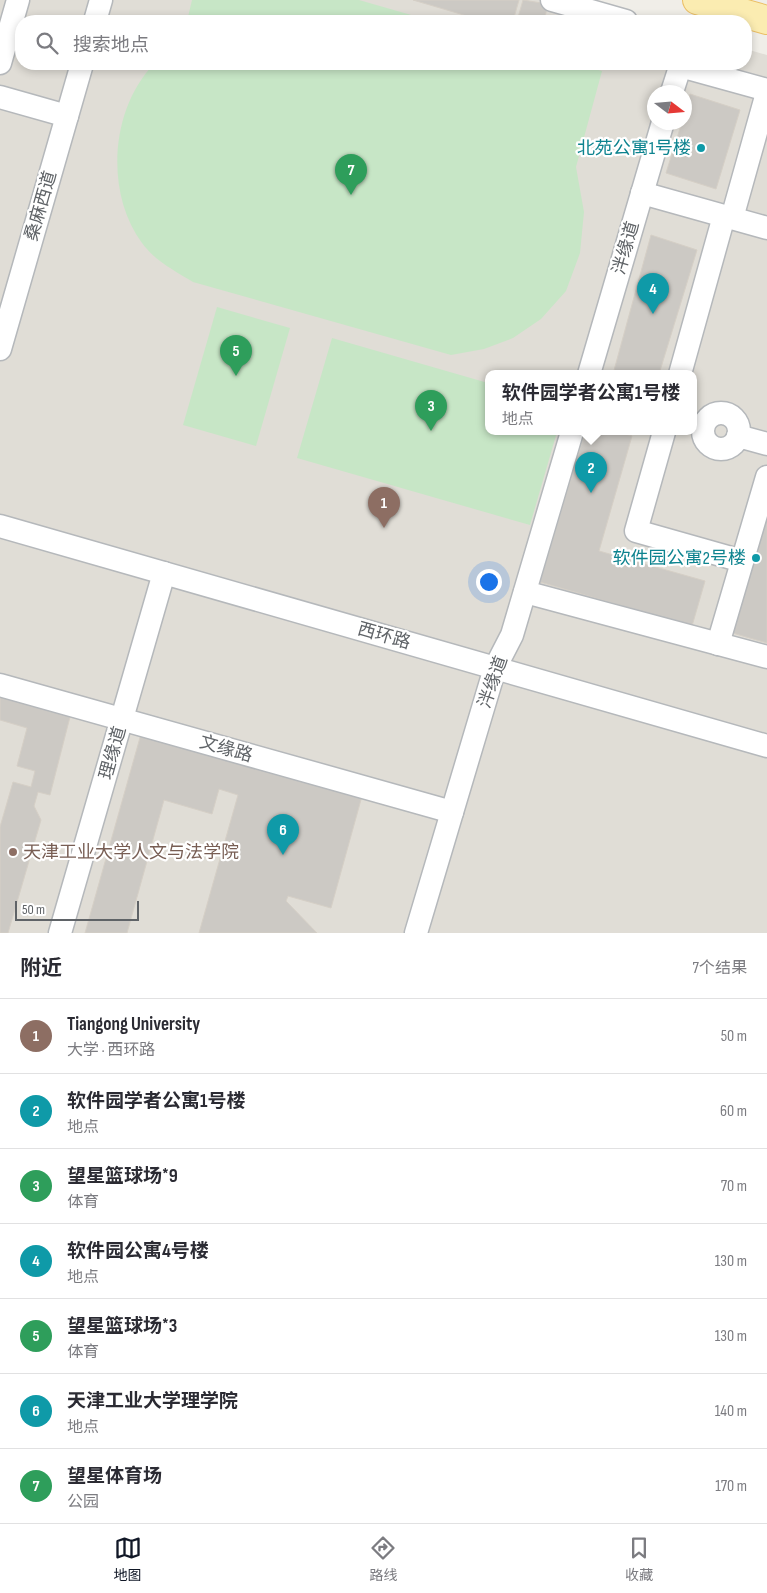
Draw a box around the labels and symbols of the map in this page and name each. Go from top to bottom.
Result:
north arrow [647,85,692,130]
place label: 北苑公寓1号楼 [577,138,691,159]
marker: 北苑公寓1号楼 [695,142,707,154]
pin: 7 [335,154,367,195]
street label: 桑麻西道 [21,169,61,243]
street label: 泮缘道 [608,219,644,277]
pin: 4 [637,273,669,314]
pin: 5 [220,335,252,376]
pin: 3 [415,390,447,431]
pin: 2 [575,452,607,493]
pin: 1 [368,487,400,528]
place label: 软件园公寓2号楼 [613,548,746,569]
marker: 软件园公寓2号楼 [750,552,762,564]
your location [476,569,502,595]
street label: 西环路 [355,618,413,654]
street label: 泮缘道 [474,653,512,711]
street label: 理缘道 [95,724,131,782]
street label: 文缘路 [197,731,255,767]
pin: 6 [267,814,299,855]
place label: 天津工业大学人文与法学院 [23,842,239,863]
marker: 天津工业大学人文与法学院 [7,846,19,858]
scale bar [15,898,139,921]

